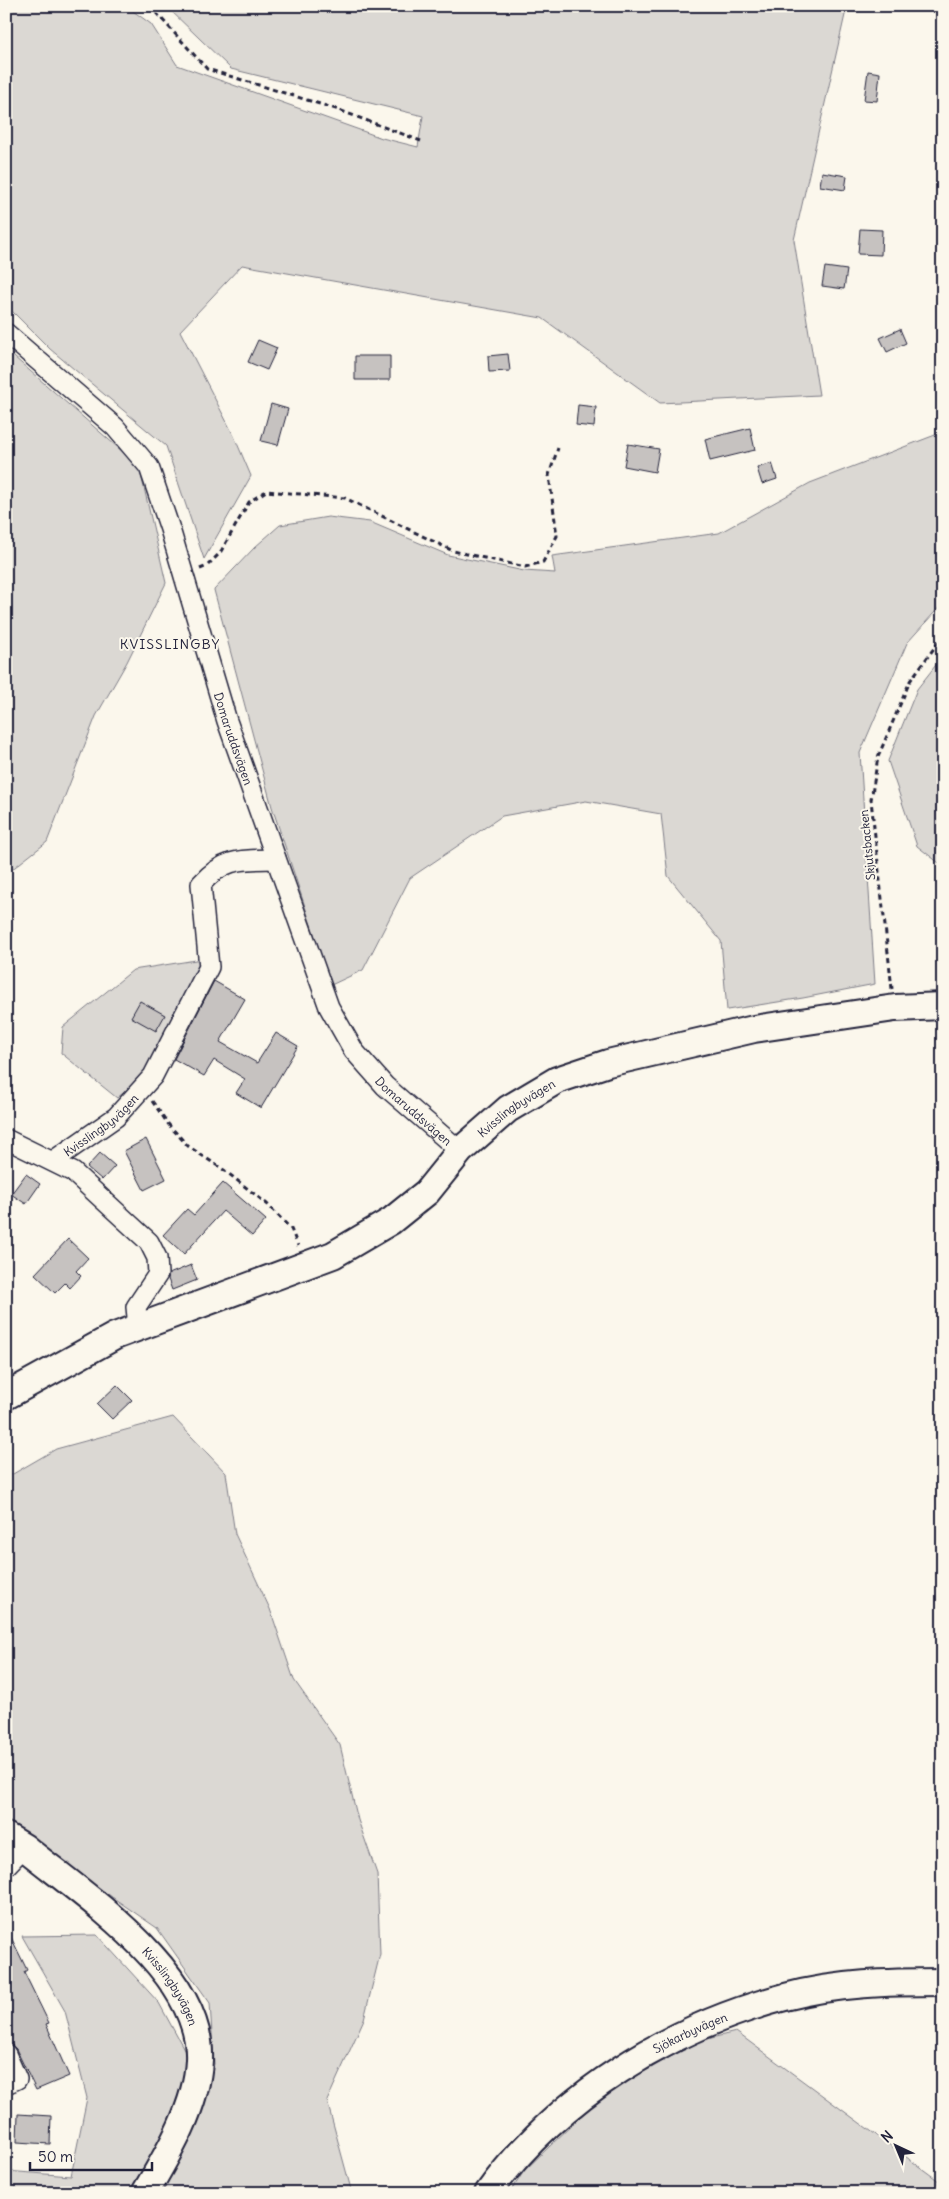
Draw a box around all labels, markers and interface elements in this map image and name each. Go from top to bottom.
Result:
district label: KVISSLINGBY [120,635,220,653]
street label: Domaruddsvägen [211,691,257,787]
street label: Skjutsbacken [856,809,878,881]
street label: Domaruddsvägen [372,1073,455,1148]
street label: Kvisslingbyvägen [474,1076,557,1140]
street label: Kvisslingbyvägen [60,1090,141,1159]
street label: Kvisslingbyvägen [139,1944,201,2028]
street label: Sjökarbyvägen [650,2009,729,2056]
north arrow [872,2122,922,2172]
text: N [877,2127,897,2146]
scale bar [30,2139,152,2171]
text: 50 m [38,2147,73,2166]

